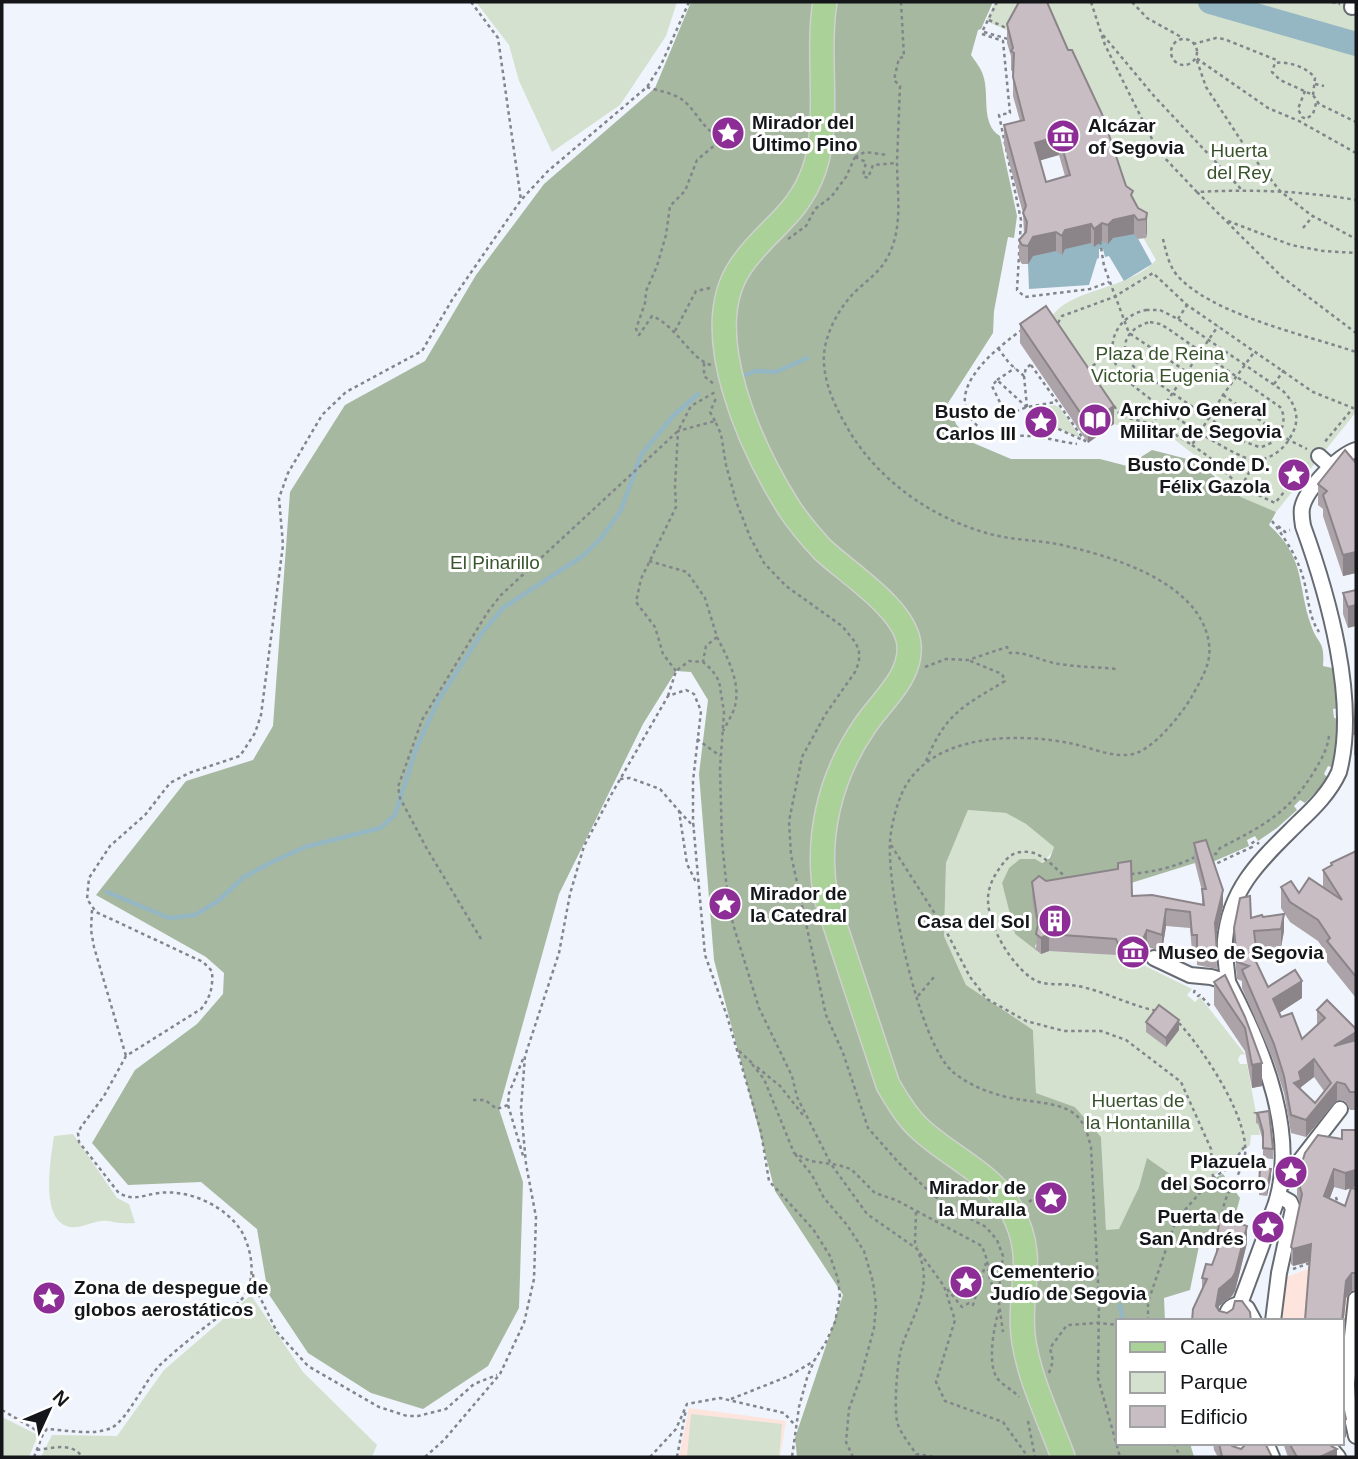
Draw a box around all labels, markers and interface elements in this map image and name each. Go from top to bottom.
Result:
place label: Mirador del Último Pino [752,112,858,155]
place icon: Mirador del Último Pino [709,114,747,152]
place label: Alcázar of Segovia [1088,115,1185,158]
museum icon: Alcázar of Segovia [1044,117,1082,155]
park label: Huerta del Rey [1207,140,1272,183]
park label: Plaza de Reina Victoria Eugenia [1091,343,1229,386]
place label: Archivo General Militar de Segovia [1120,399,1282,442]
place label: Busto de Carlos III [935,401,1016,444]
library icon: Archivo General Militar de Segovia [1076,401,1114,439]
place icon: Busto de Carlos III [1022,403,1060,441]
place label: Busto Conde D. Félix Gazola [1128,454,1270,497]
place icon: Busto Conde D. Félix Gazola [1275,456,1313,494]
park label: El Pinarillo [450,552,540,573]
place label: Mirador de la Catedral [750,883,847,926]
place icon: Mirador de la Catedral [706,885,744,923]
building icon: Casa del Sol [1036,902,1074,940]
place label: Casa del Sol [917,911,1030,932]
museum icon: Museo de Segovia [1114,933,1152,971]
place label: Museo de Segovia [1158,942,1324,963]
park label: Huertas de la Hontanilla [1086,1090,1191,1133]
place label: Plazuela del Socorro [1160,1151,1266,1194]
place icon: Plazuela del Socorro [1272,1153,1310,1191]
place label: Mirador de la Muralla [929,1177,1026,1220]
place icon: Mirador de la Muralla [1032,1179,1070,1217]
place label: Puerta de San Andrés [1139,1206,1244,1249]
place icon: Puerta de San Andrés [1249,1208,1287,1246]
place label: Cementerio Judío de Segovia [990,1261,1147,1304]
place icon: Cementerio Judío de Segovia [947,1263,985,1301]
place label: Zona de despegue de globos aerostáticos [74,1277,268,1320]
place icon: Zona de despegue de globos aerostáticos [30,1279,68,1317]
legend [1116,1319,1344,1445]
text: Calle [1180,1335,1228,1358]
text: Parque [1180,1370,1248,1393]
north arrow [14,1375,84,1445]
text: N [49,1386,73,1411]
text: Edificio [1180,1405,1248,1428]

